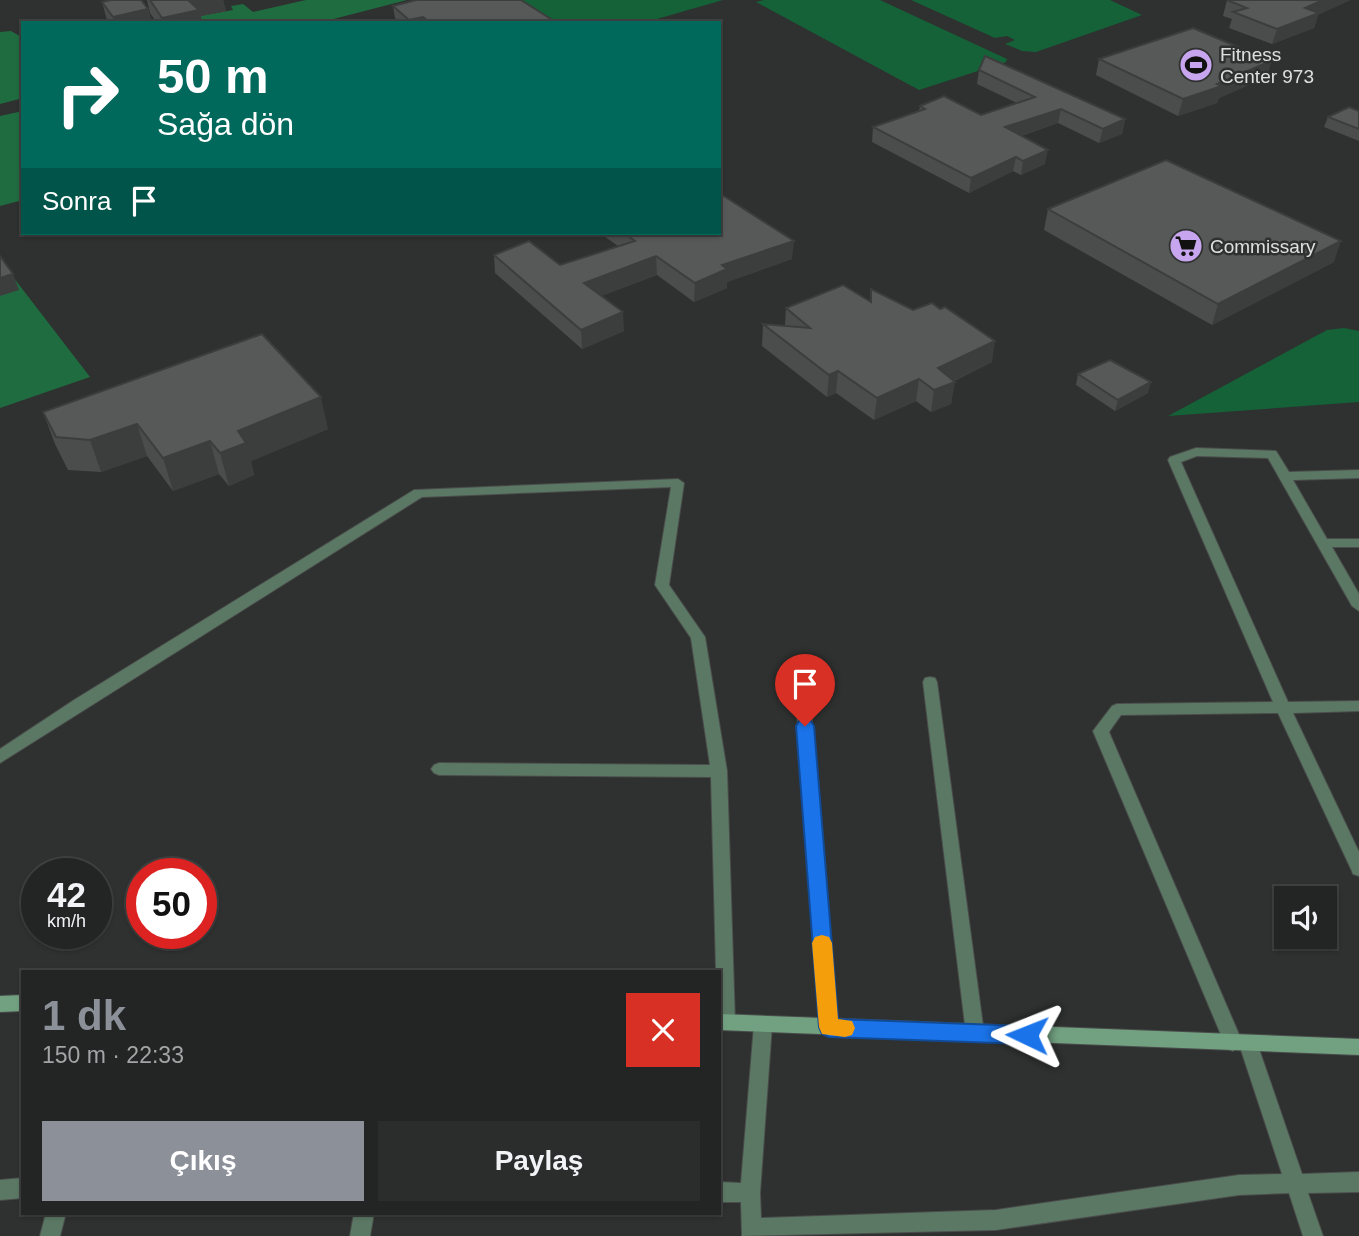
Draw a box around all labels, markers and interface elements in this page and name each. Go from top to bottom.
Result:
place label: Fitness Center 973 [1220,44,1314,87]
sports icon: Fitness Center 973 [1177,46,1215,84]
icon: right [42,49,133,140]
text: 50 m [157,49,269,103]
text: Sağa dön [157,106,294,142]
icon: arrive [125,182,163,220]
text: Sonra [42,186,111,216]
supermarket icon: Commissary [1167,227,1205,265]
place label: Commissary [1210,236,1316,257]
pin [775,654,835,726]
icon: arrive [786,665,824,703]
speed limit sign: 50 [126,858,217,949]
text: 42 [47,875,86,914]
map controls [1274,886,1337,949]
button: sound [1274,886,1337,949]
text: km/h [47,911,86,931]
text: 1 dk [42,992,126,1039]
button: close [626,993,700,1067]
position arrow [990,998,1064,1072]
text: 150 m · 22:33 [42,1042,184,1068]
button: Çıkış [42,1121,364,1201]
button: Paylaş [378,1121,700,1201]

